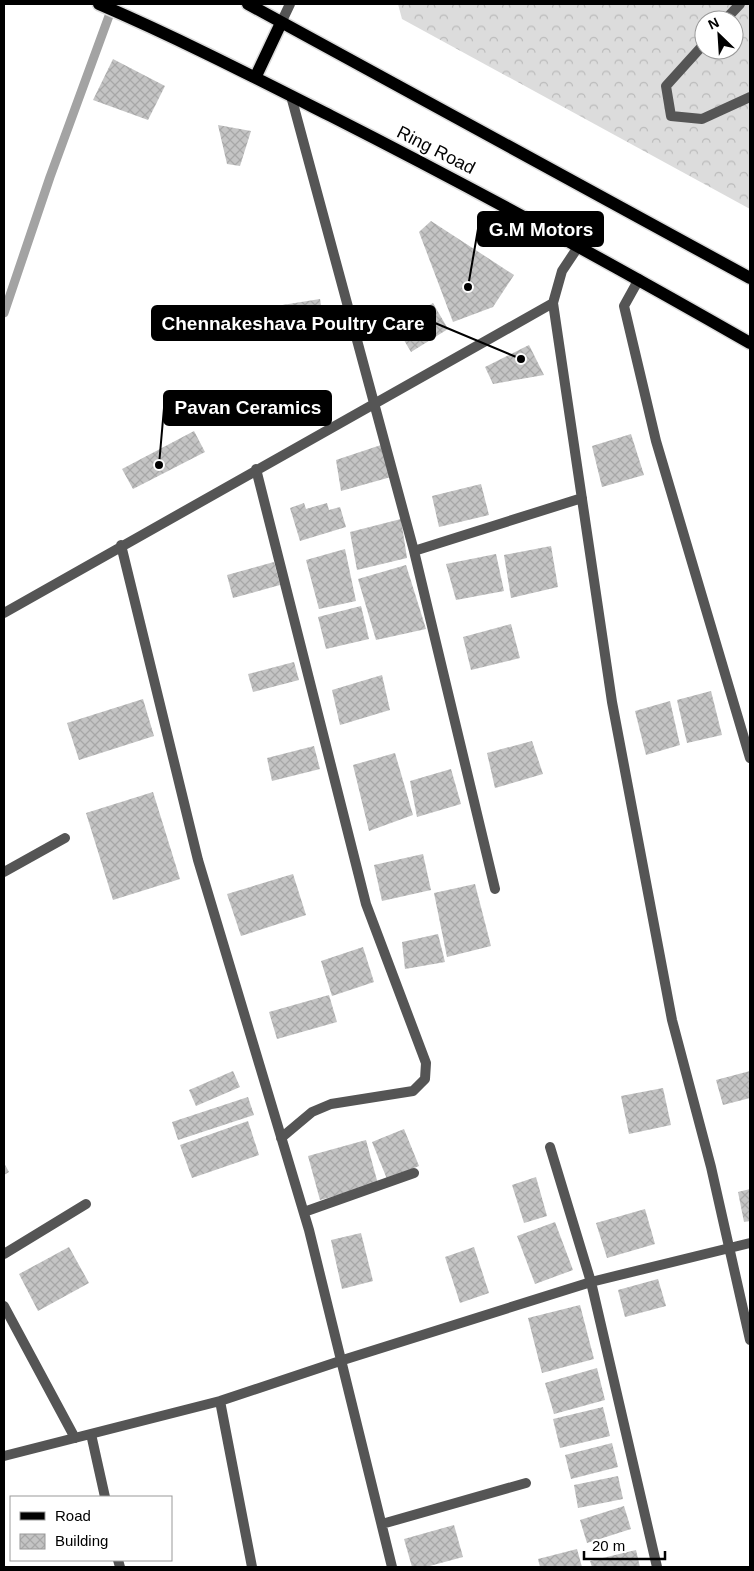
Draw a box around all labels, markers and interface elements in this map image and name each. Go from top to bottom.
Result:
north arrow [694,10,744,60]
text: N [706,14,721,33]
street label: Ring Road [394,122,478,178]
callout: G.M Motors [478,212,603,246]
text: G.M Motors [489,219,593,240]
callout: Chennakeshava Poultry Care [152,306,435,340]
text: Chennakeshava Poultry Care [162,313,424,334]
callout: Pavan Ceramics [164,391,331,425]
text: Pavan Ceramics [175,397,321,418]
legend [10,1496,172,1561]
text: Road [55,1507,91,1524]
scale bar [584,1528,665,1560]
text: Building [55,1532,108,1549]
text: 20 m [592,1537,625,1554]

